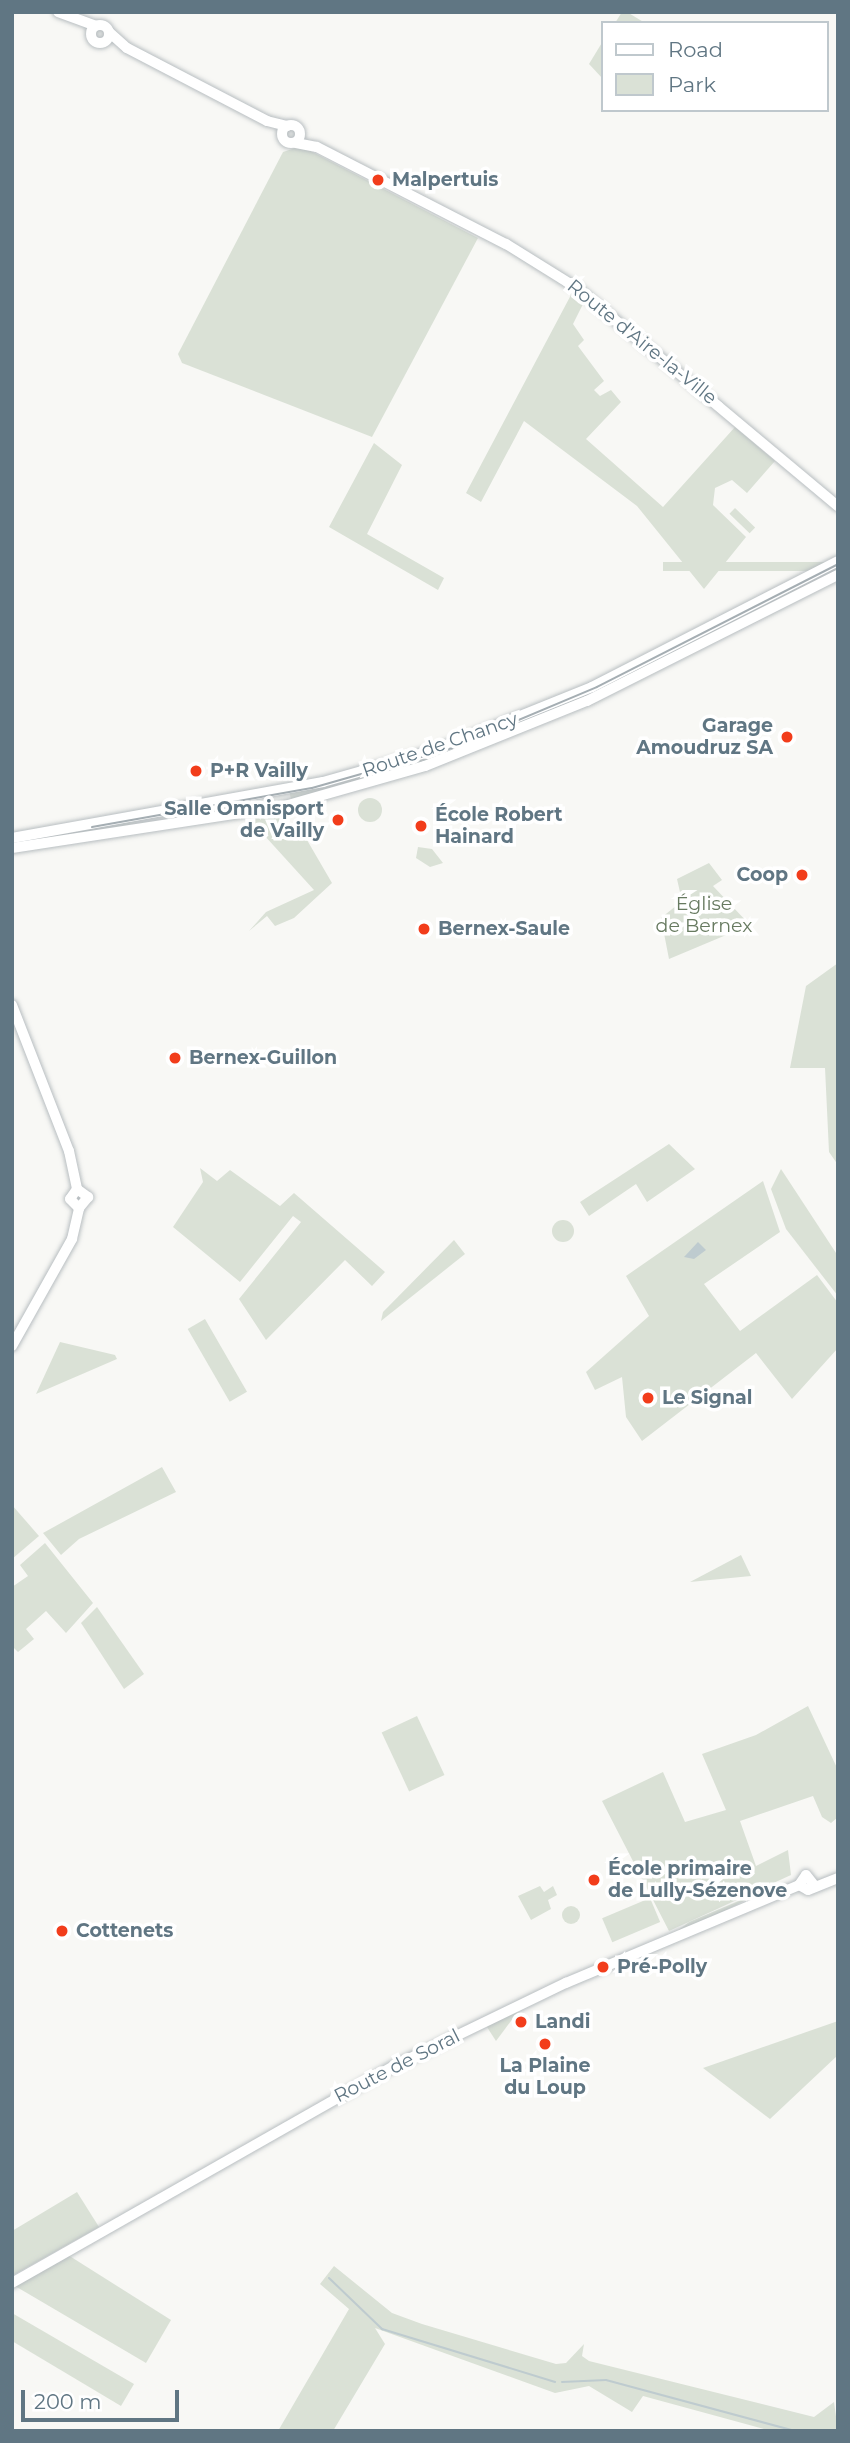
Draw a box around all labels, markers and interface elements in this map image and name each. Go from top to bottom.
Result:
legend [602,21,829,112]
text: Road [668,37,723,62]
text: Park [668,72,716,97]
place label: Malpertuis [392,169,498,191]
marker: Malpertuis [370,172,386,188]
street label: Route d'Aire-la-Ville [563,275,721,409]
street label: Route de Chancy [359,708,521,782]
place label: Garage Amoudruz SA [636,715,773,759]
marker: Garage Amoudruz SA [779,729,795,745]
place label: P+R Vailly [210,760,308,782]
marker: P+R Vailly [188,763,204,779]
place label: Salle Omnisport de Vailly [164,798,324,842]
place label: École Robert Hainard [435,804,563,848]
marker: Salle Omnisport de Vailly [330,812,346,828]
marker: École Robert Hainard [413,818,429,834]
place label: Coop [737,864,788,886]
marker: Coop [794,867,810,883]
park label: Église de Bernex [656,893,752,937]
place label: Bernex-Saule [438,918,570,940]
marker: Bernex-Saule [416,921,432,937]
place label: Bernex-Guillon [189,1047,337,1069]
marker: Bernex-Guillon [167,1050,183,1066]
place label: Le Signal [662,1387,752,1409]
marker: Le Signal [640,1390,656,1406]
place label: École primaire de Lully-Sézenove [608,1858,787,1902]
marker: École primaire de Lully-Sézenove [586,1872,602,1888]
place label: Cottenets [76,1920,173,1942]
marker: Cottenets [54,1923,70,1939]
place label: Pré-Polly [617,1956,707,1978]
marker: Pré-Polly [595,1959,611,1975]
place label: Landi [535,2011,590,2033]
marker: Landi [513,2014,529,2030]
street label: Route de Soral [330,2024,464,2108]
marker: La Plaine du Loup [537,2036,553,2052]
place label: La Plaine du Loup [500,2055,590,2099]
scale bar [24,2376,182,2420]
text: 200 m [34,2389,101,2414]

